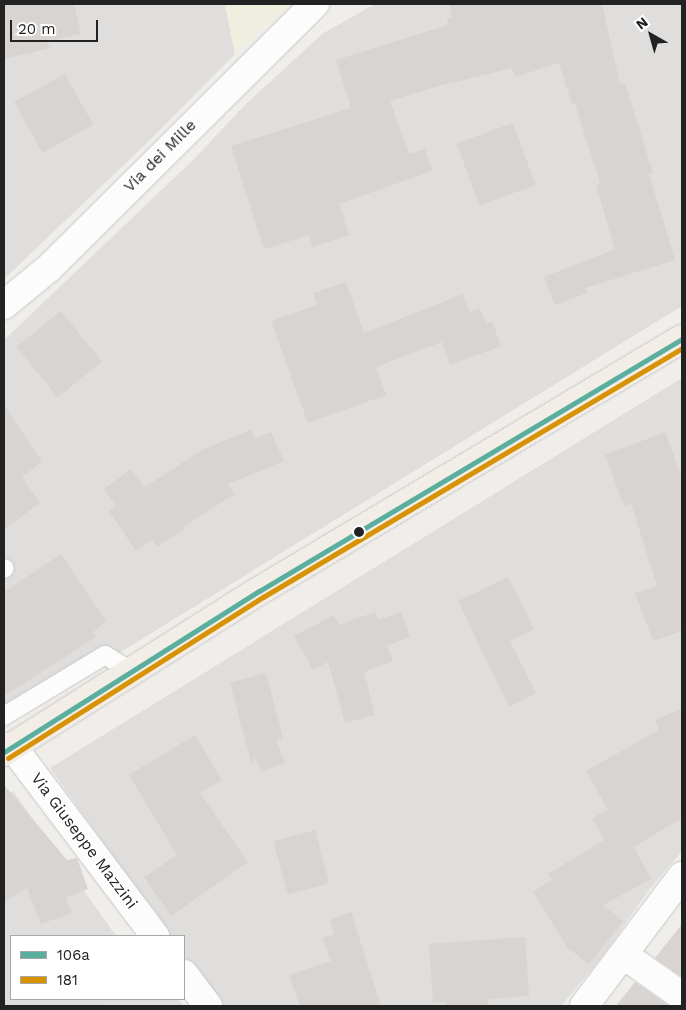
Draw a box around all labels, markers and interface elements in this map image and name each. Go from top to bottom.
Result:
scale bar [12,10,100,42]
north arrow [626,10,676,60]
text: N [633,14,651,33]
text: 20 m [18,20,56,38]
street label: Via dei Mille [120,116,200,196]
unlabelled marker [354,527,364,537]
street label: Via Giuseppe Mazzini [27,769,141,913]
legend [10,935,185,1000]
text: 106a [57,946,90,964]
text: 181 [57,971,78,989]

